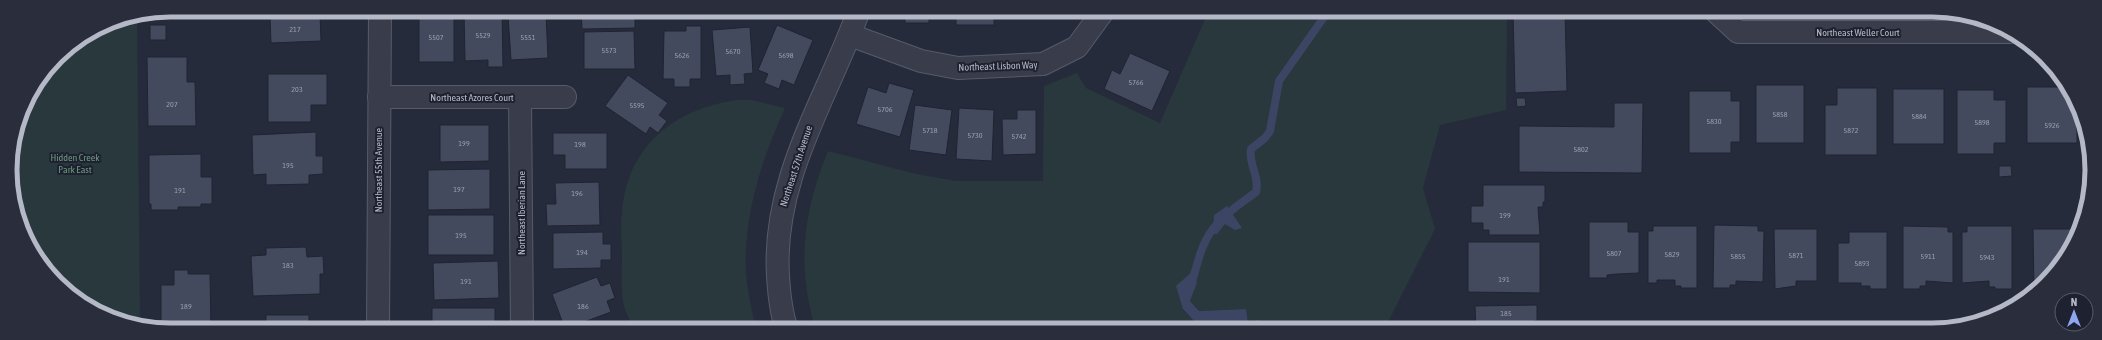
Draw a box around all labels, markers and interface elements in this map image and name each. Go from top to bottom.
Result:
house number: 217 [289,25,301,34]
street label: Northeast Weller Court [1816,27,1900,38]
house number: 5529 [475,31,491,40]
house number: 5507 [428,33,444,42]
house number: 5551 [520,33,536,42]
house number: 5573 [601,46,617,55]
house number: 5670 [725,47,741,56]
house number: 5626 [674,51,690,60]
house number: 5698 [778,51,794,60]
street label: Northeast Lisbon Way [958,59,1038,73]
house number: 5766 [1128,78,1144,87]
house number: 203 [291,85,303,94]
street label: Northeast Azores Court [430,92,514,103]
house number: 207 [166,100,178,109]
house number: 5595 [629,101,645,110]
house number: 5706 [877,105,893,114]
house number: 5858 [1772,110,1788,119]
house number: 5884 [1911,112,1927,121]
house number: 5830 [1706,117,1722,126]
house number: 5898 [1974,118,1990,127]
house number: 5926 [2044,121,2060,130]
street label: Northeast 57th Avenue [778,124,814,208]
house number: 5718 [922,126,938,135]
house number: 5872 [1843,126,1859,135]
street label: Northeast 55th Avenue [373,127,384,212]
house number: 5730 [967,131,983,140]
house number: 5742 [1011,132,1027,141]
house number: 199 [458,139,470,148]
house number: 198 [574,140,586,149]
house number: 5802 [1573,145,1589,154]
park label: Hidden Creek Park East [50,152,100,175]
house number: 195 [282,161,294,170]
street label: Northeast Iberian Lane [516,171,527,255]
house number: 197 [453,185,465,194]
house number: 191 [174,186,186,195]
house number: 196 [571,189,583,198]
house number: 199 [1499,211,1511,220]
house number: 195 [455,231,467,240]
house number: 194 [576,248,588,257]
house number: 5807 [1606,249,1622,258]
house number: 5829 [1664,250,1680,259]
house number: 5871 [1788,251,1804,260]
house number: 5855 [1730,252,1746,261]
house number: 5911 [1920,252,1936,261]
house number: 5943 [1979,253,1995,262]
house number: 5893 [1854,259,1870,268]
house number: 183 [282,261,294,270]
house number: 191 [1498,275,1510,284]
house number: 191 [460,277,472,286]
north arrow [2054,292,2094,332]
text: N [2071,296,2077,308]
house number: 189 [180,302,192,311]
house number: 186 [577,302,589,311]
house number: 185 [1500,309,1512,318]

